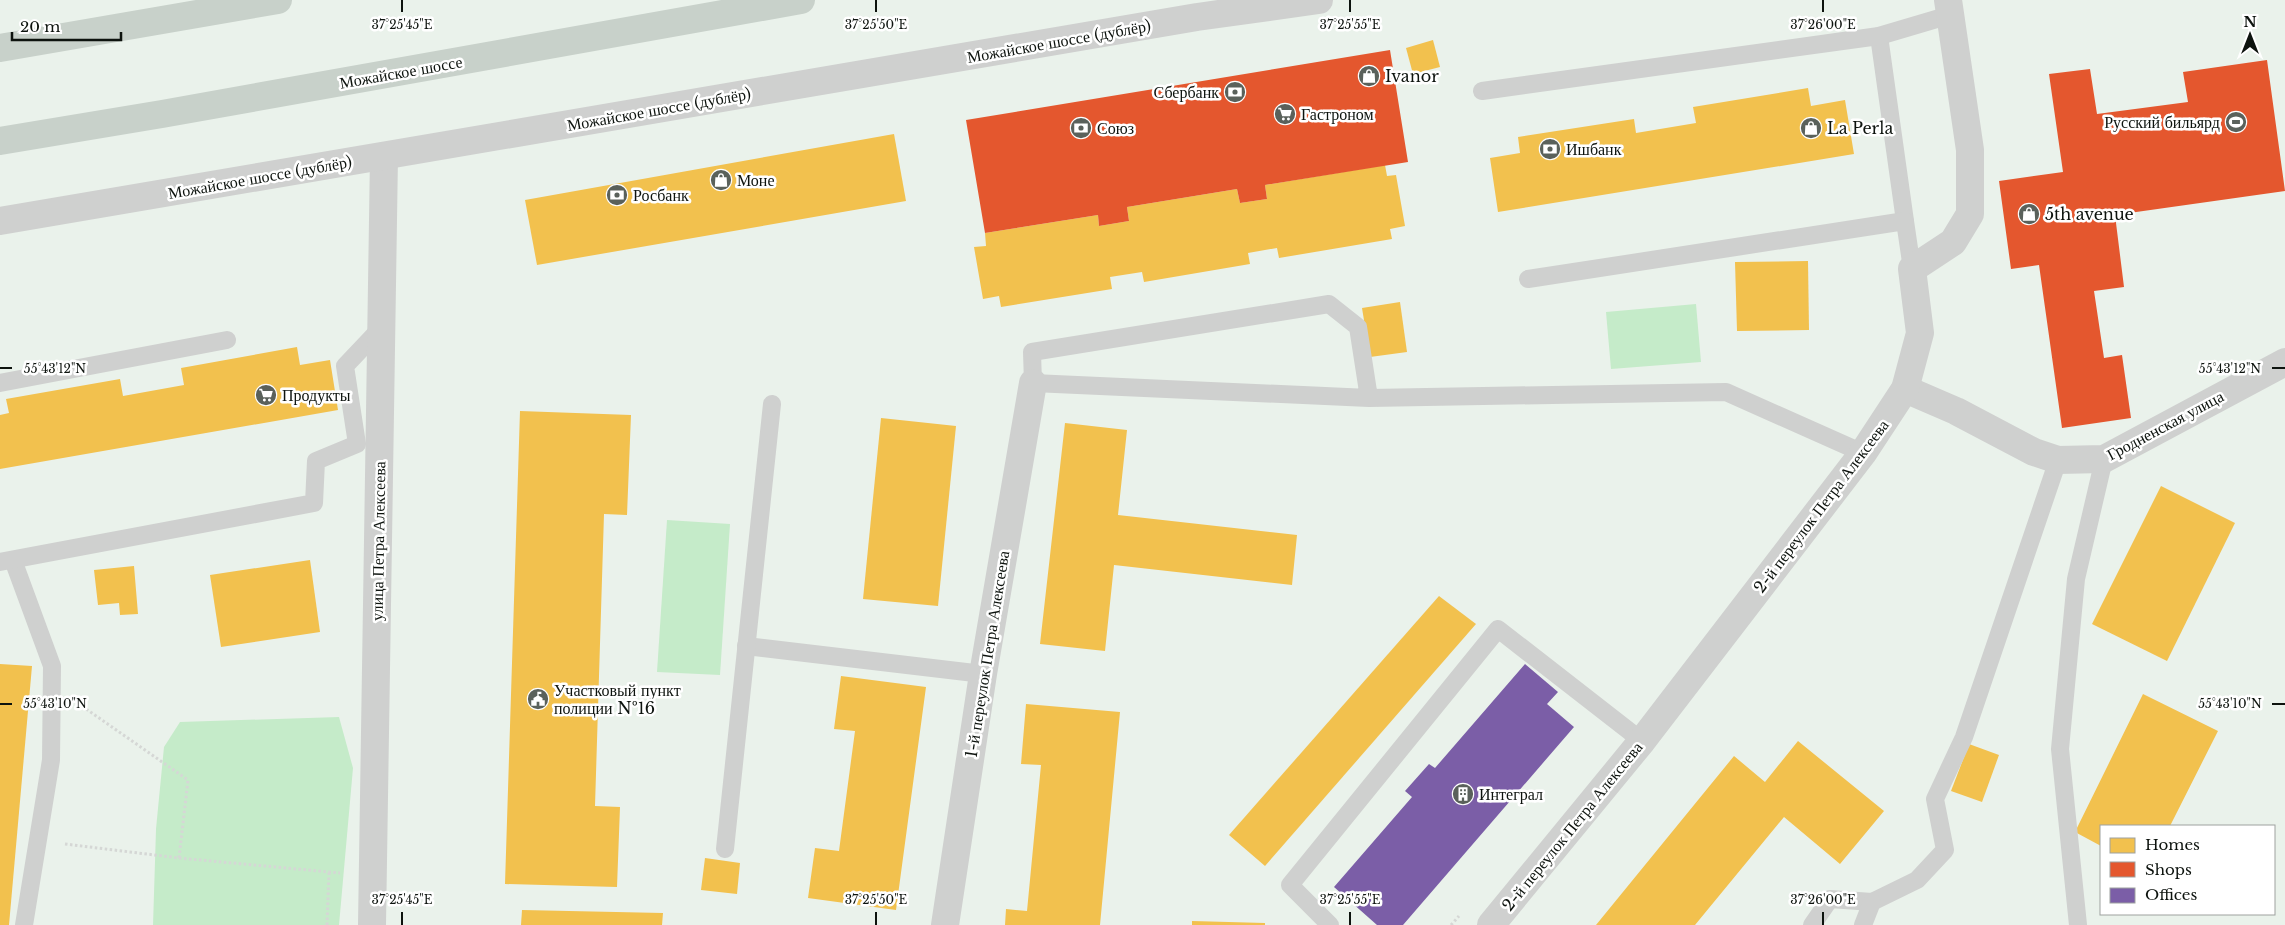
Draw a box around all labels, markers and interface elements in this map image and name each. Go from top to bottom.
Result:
scale bar [12,10,121,42]
north arrow [2225,10,2275,60]
text: N [2243,13,2257,31]
street label: Можайское шоссе (дублёр) [966,15,1152,67]
text: 20 m [20,17,60,36]
text: 37°25'45"E [372,17,433,32]
text: 37°25'50"E [845,17,908,32]
text: 37°25'55"E [1320,17,1381,32]
text: 37°26'00"E [1790,17,1856,32]
street label: Можайское шоссе [338,51,464,93]
shop icon: Ivanor [1357,64,1381,88]
place label: Ivanor [1385,66,1439,86]
bank icon: Сбербанк [1223,80,1247,104]
place label: Сбербанк [1154,82,1219,102]
street label: Можайское шоссе (дублёр) [566,83,752,135]
supermarket icon: Гастроном [1273,102,1297,126]
place label: Гастроном [1301,104,1374,124]
sports icon: Русский бильярд [2224,110,2248,134]
place label: Русский бильярд [2104,112,2220,132]
bank icon: Союз [1069,116,1093,140]
shop icon: La Perla [1799,116,1823,140]
place label: Союз [1097,118,1134,138]
place label: La Perla [1827,118,1893,138]
bank icon: Ишбанк [1538,137,1562,161]
place label: Ишбанк [1566,139,1622,159]
street label: Можайское шоссе (дублёр) [167,151,353,203]
shop icon: Моне [709,168,733,192]
place label: Моне [737,170,775,190]
bank icon: Росбанк [605,183,629,207]
place label: Росбанк [633,185,689,205]
shop icon: 5th avenue [2017,202,2041,226]
place label: 5th avenue [2045,204,2134,224]
text: 55°43'12"N [24,361,86,376]
text: 55°43'12"N [2199,361,2261,376]
supermarket icon: Продукты [254,383,278,407]
place label: Продукты [282,385,351,405]
street label: Гродненская улица [2103,386,2227,464]
street label: 2-й переулок Петра Алексеева [1749,415,1893,597]
street label: улица Петра Алексеева [367,461,389,621]
street label: 1-й переулок Петра Алексеева [961,549,1013,759]
place label: Участковый пункт полиции №16 [554,680,681,718]
public building icon: Участковый пункт полиции №16 [526,687,550,711]
text: 55°43'10"N [23,696,87,711]
text: 55°43'10"N [2198,696,2262,711]
street label: 2-й переулок Петра Алексеева [1498,737,1646,915]
building icon: Интеграл [1451,782,1475,806]
place label: Интеграл [1479,784,1543,804]
legend [2100,825,2275,915]
text: Homes [2145,835,2200,854]
text: Shops [2145,860,2192,879]
text: Offices [2145,885,2197,904]
text: 37°25'45"E [372,892,433,907]
text: 37°25'50"E [845,892,908,907]
text: 37°25'55"E [1320,892,1381,907]
text: 37°26'00"E [1790,892,1856,907]

